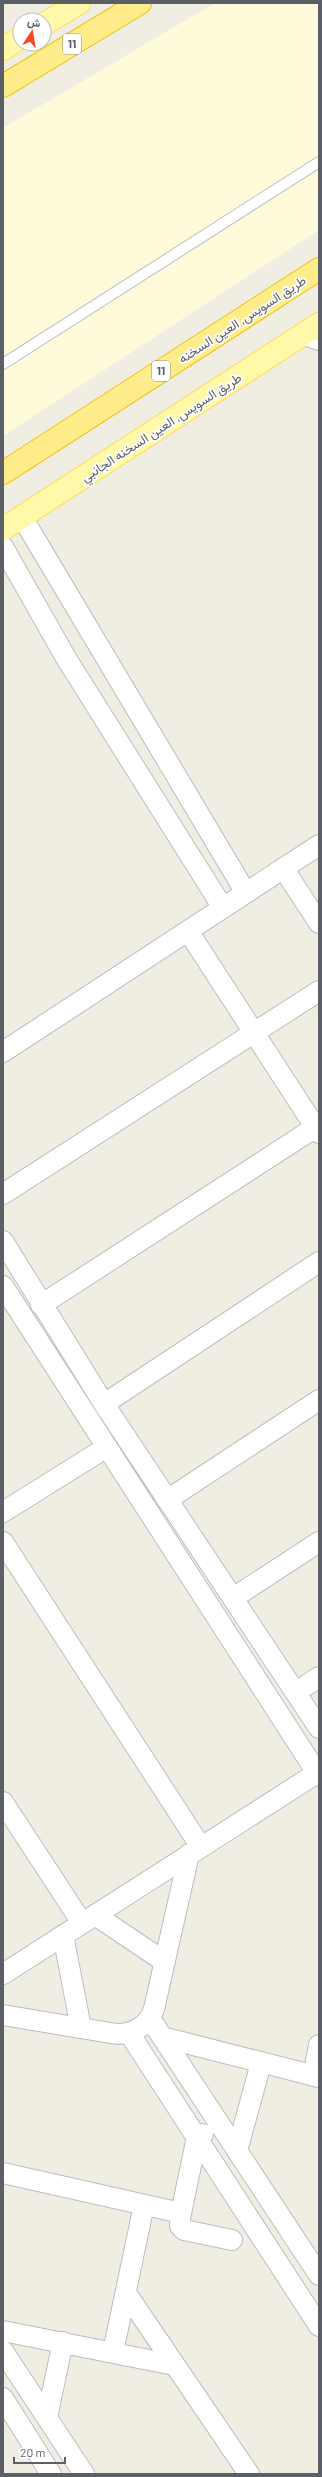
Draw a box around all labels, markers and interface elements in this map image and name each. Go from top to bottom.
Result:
north arrow [12,12,52,52]
text: ش [26,14,42,30]
road number: 11 [63,34,81,54]
street label: طريق السويس, العين السخنه [175,272,309,367]
road number: 11 [152,361,170,381]
street label: طريق السويس, العين السخنه الجانبي [78,369,246,488]
scale bar [14,2439,65,2465]
text: 20 m [20,2445,46,2459]

